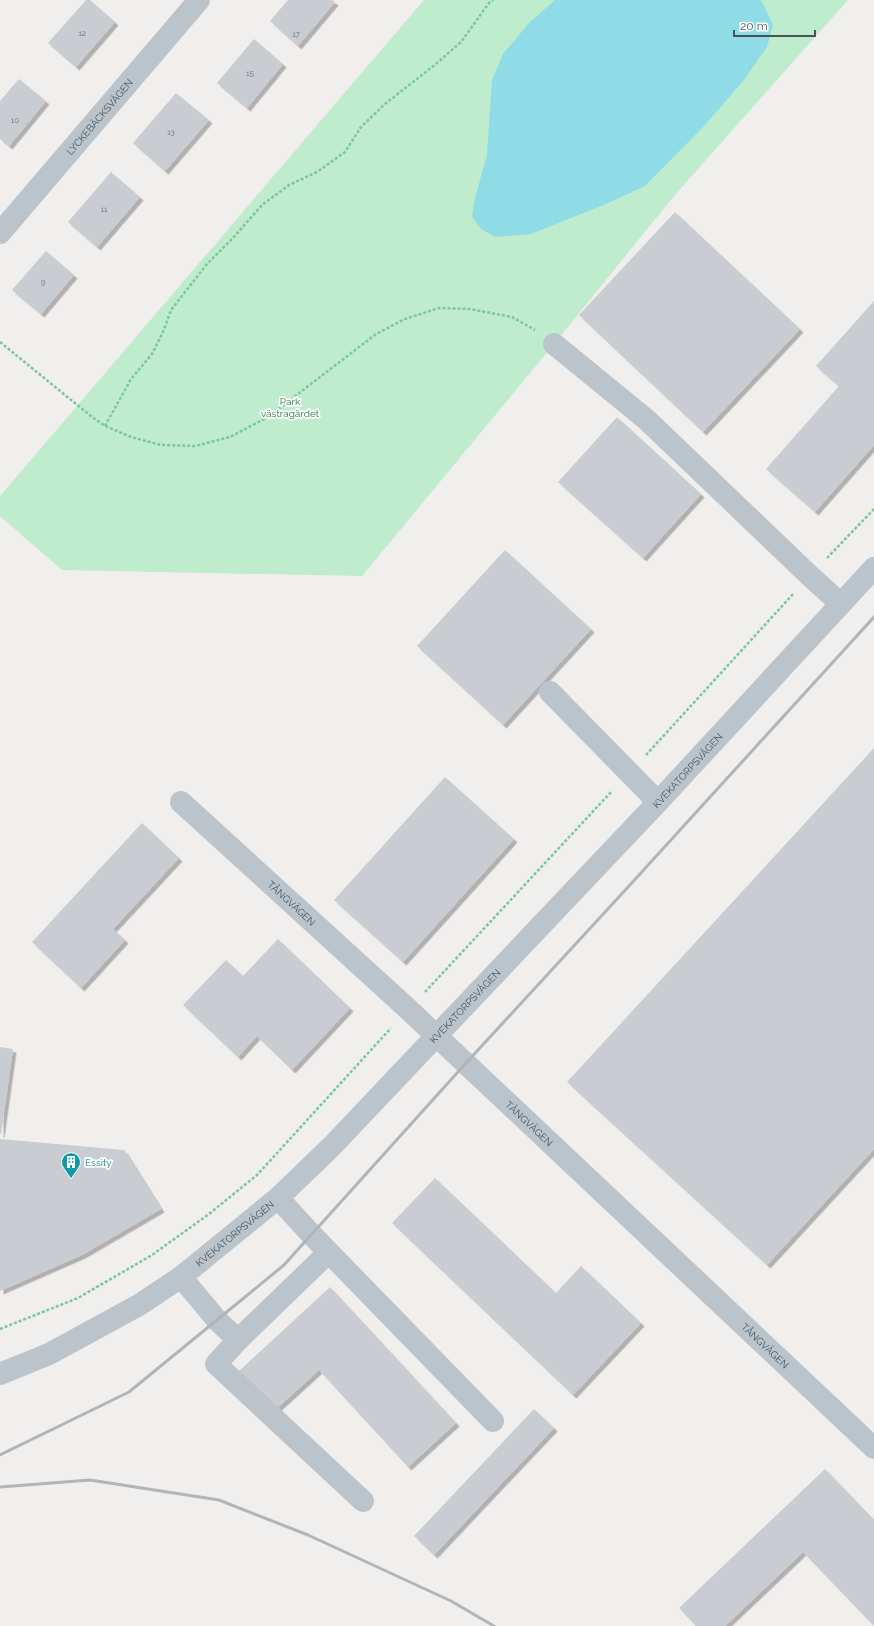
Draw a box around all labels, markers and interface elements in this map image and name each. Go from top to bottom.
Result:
scale bar [734,12,815,38]
text: 20 m [740,19,768,33]
house number: 12 [78,28,86,38]
house number: 17 [292,29,301,39]
house number: 15 [246,68,255,78]
street label: LYCKEBÄCKSVÄGEN [64,77,135,157]
house number: 10 [11,115,19,125]
house number: 13 [167,127,175,137]
house number: 11 [101,204,108,214]
house number: 9 [41,277,46,287]
park label: Park västragärdet [261,396,320,419]
street label: KVEKATORPSVÄGEN [650,731,724,810]
street label: TÅNGVÄGEN [266,879,318,928]
street label: KVEKATORPSVÄGEN [427,967,502,1045]
street label: TÅNGVÄGEN [504,1099,555,1148]
building icon: Essity [60,1151,82,1179]
place label: Essity [85,1157,112,1168]
street label: KVEKATORPSVÄGEN [193,1198,276,1268]
street label: TÅNGVÄGEN [739,1321,791,1370]

